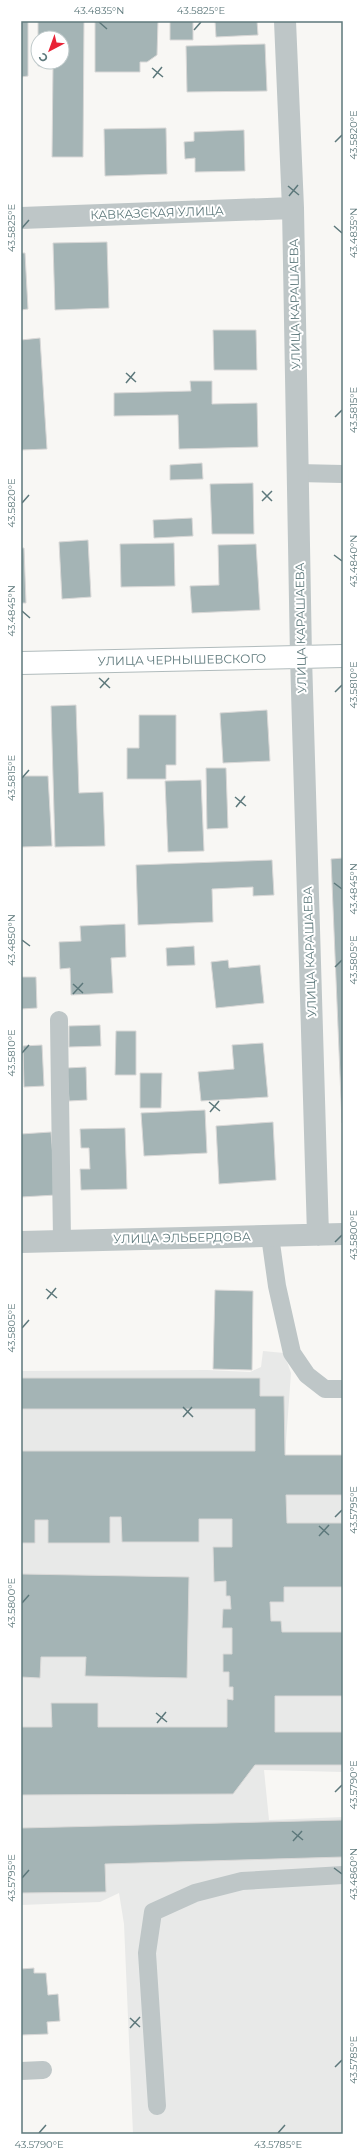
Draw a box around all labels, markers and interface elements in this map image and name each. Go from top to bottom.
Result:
text: 43.4835°N [74,4,124,17]
text: 43.5825°E [177,4,225,17]
north arrow [30,30,70,70]
text: С [36,50,51,65]
text: 43.5820°E [347,110,360,160]
street label: КАВКАЗСКАЯ УЛИЦА [90,203,224,222]
text: 43.5825°E [5,204,18,252]
text: 43.4835°N [347,208,360,258]
street label: УЛИЦА КАРАШАЕВА [286,238,303,370]
text: 43.5815°E [347,387,360,433]
text: 43.5820°E [5,478,18,528]
text: 43.4840°N [347,535,360,587]
street label: УЛИЦА КАРАШАЕВА [292,562,309,694]
text: 43.4845°N [5,585,18,637]
street label: УЛИЦА ЧЕРНЫШЕВСКОГО [98,651,266,668]
text: 43.5810°E [347,661,360,709]
text: 43.5815°E [5,755,18,801]
text: 43.4845°N [347,863,360,915]
street label: УЛИЦА КАРАШАЕВА [300,886,319,1018]
text: 43.4850°N [5,914,18,966]
text: 43.5805°E [347,935,360,985]
text: 43.5810°E [5,1029,18,1077]
text: 43.5800°E [347,1209,360,1260]
street label: УЛИЦА ЭЛЬБЕРДОВА [113,1229,251,1246]
text: 43.5805°E [5,1303,18,1353]
text: 43.5795°E [347,1486,360,1534]
text: 43.5800°E [5,1577,18,1628]
text: 43.5790°E [347,1760,360,1810]
text: 43.4860°N [347,1848,360,1900]
text: 43.5795°E [5,1854,18,1902]
text: 43.5785°E [347,2036,360,2084]
text: 43.5790°E [14,2138,64,2151]
text: 43.5785°E [254,2138,302,2151]

